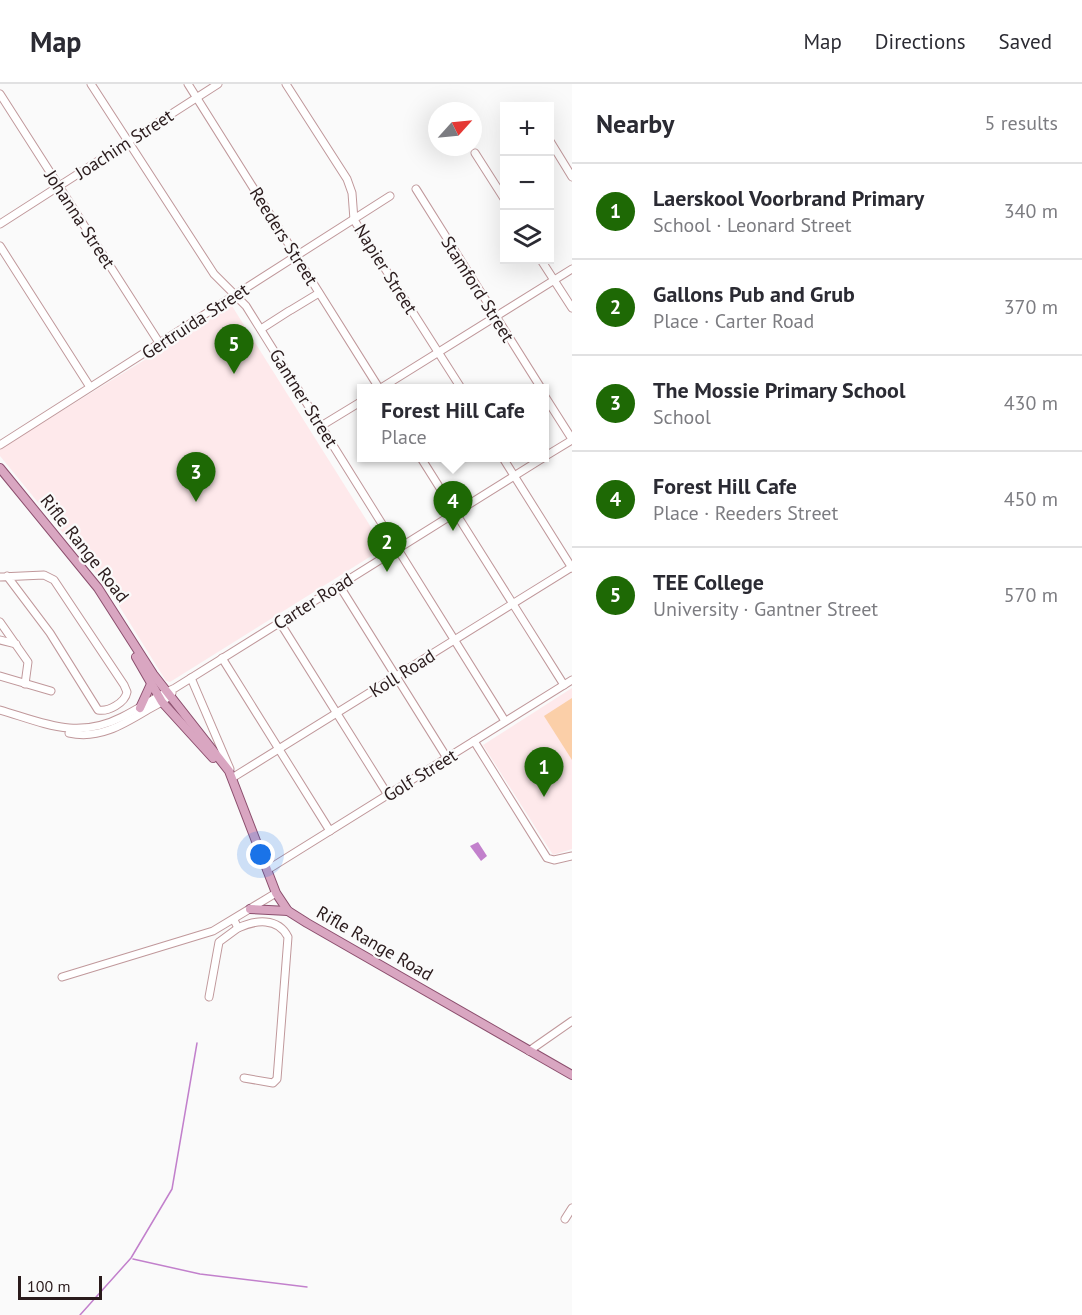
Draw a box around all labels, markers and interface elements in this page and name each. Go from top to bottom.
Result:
text: Map [30,23,81,60]
text: Map [803,28,842,55]
text: Directions [875,28,966,55]
text: Saved [999,28,1052,55]
north arrow [428,102,482,156]
map controls [500,102,554,264]
button: + [500,102,554,156]
street label: Joachim Street [70,104,177,185]
text: Nearby [596,107,674,140]
text: 5 results [985,110,1058,136]
button: − [500,156,554,210]
street label: Johanna Street [39,164,120,273]
street label: Reeders Street [245,183,323,289]
text: Laerskool Voorbrand Primary [653,184,924,212]
text: 1 [610,198,621,224]
text: 340 m [1004,198,1058,224]
button: layers [500,210,554,264]
text: School · Leonard Street [653,212,852,238]
street label: Napier Street [349,220,423,318]
street label: Stamford Street [436,232,520,346]
street label: Gertruida Street [137,278,253,364]
text: Gallons Pub and Grub [653,280,855,308]
text: 2 [610,294,621,320]
text: 370 m [1004,294,1058,320]
text: Place · Carter Road [653,308,814,334]
pin: 5 [214,324,254,374]
street label: Gantner Street [265,345,343,451]
text: The Mossie Primary School [653,376,905,404]
popup [357,384,549,462]
text: 3 [610,390,621,416]
text: 430 m [1004,390,1058,416]
text: Forest Hill Cafe [381,396,525,424]
text: School [653,404,711,430]
text: Place [381,424,427,450]
pin: 3 [176,452,216,502]
text: Forest Hill Cafe [653,472,797,500]
pin: 4 [434,482,472,531]
text: 4 [610,486,621,512]
text: 450 m [1004,486,1058,512]
street label: Rifle Range Road [36,489,134,607]
text: Place · Reeders Street [653,500,838,526]
pin: 2 [368,522,406,572]
street label: Carter Road [269,567,357,635]
text: TEE College [653,568,764,596]
text: 5 [610,582,621,608]
text: 570 m [1004,582,1058,608]
text: University · Gantner Street [653,596,878,622]
street label: Koll Road [365,644,439,702]
street label: Golf Street [379,743,461,807]
pin: 1 [524,748,564,797]
your location [246,840,275,869]
street label: Rifle Range Road [313,900,437,986]
scale bar [18,1273,102,1300]
text: 100 m [27,1276,70,1296]

